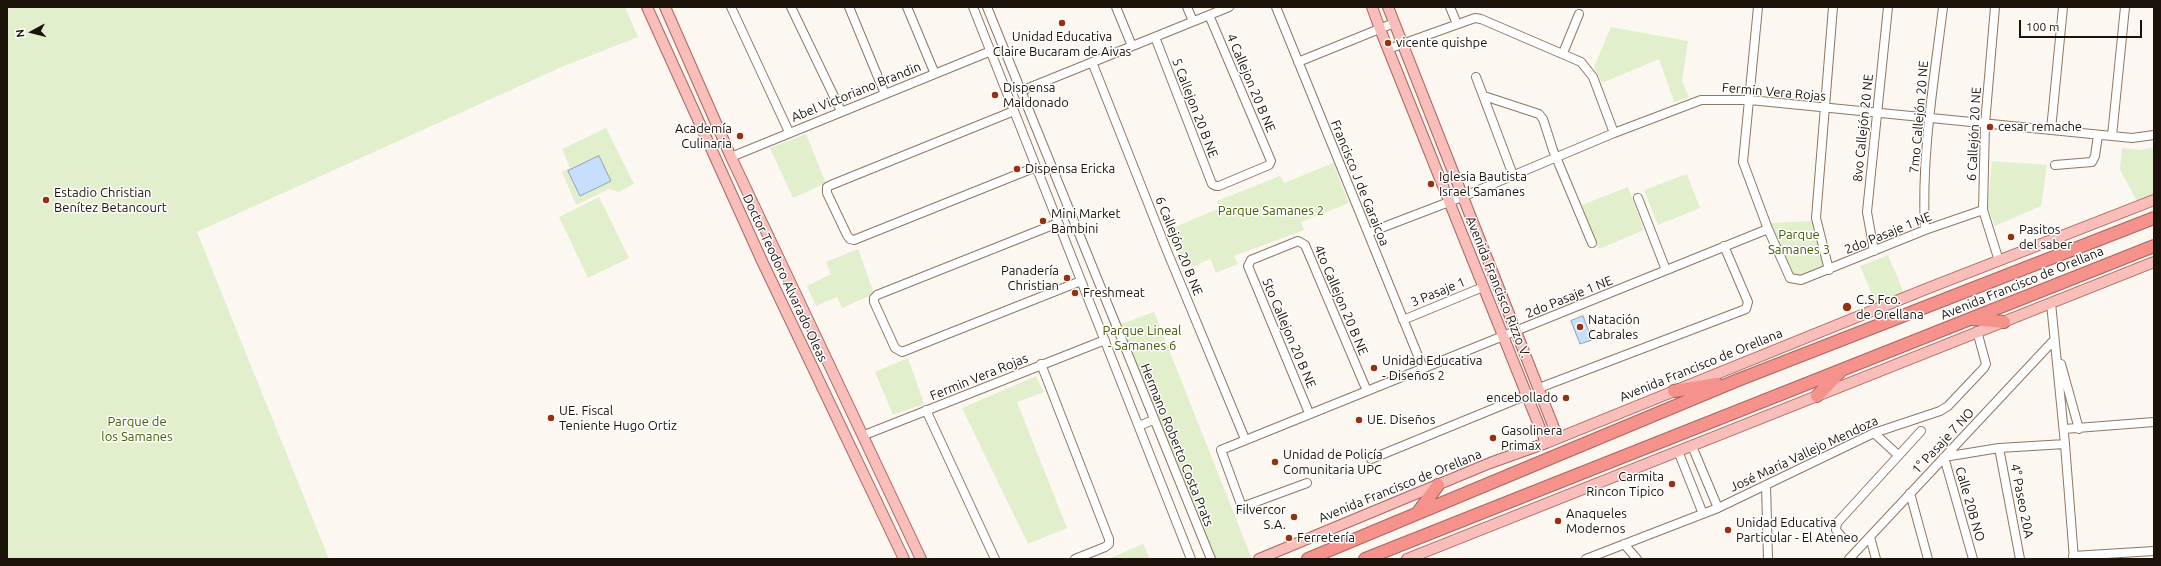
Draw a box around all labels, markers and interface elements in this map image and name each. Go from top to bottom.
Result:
north arrow [12,12,52,52]
scale bar [2021,12,2144,38]
marker: Unidad Educativa Claire Bucaram de Aivas [1057,18,1067,28]
text: 100 m [2026,20,2059,33]
text: N [14,29,27,38]
place label: Unidad Educativa Claire Bucaram de Aivas [993,29,1131,60]
street label: 4 Callejon 20 B NE [1223,31,1279,135]
place label: vicente quishpe [1396,35,1487,51]
marker: vicente quishpe [1383,38,1393,48]
street label: 5 Callejon 20 B NE [1169,56,1221,160]
street label: Abel Victoriano Brandin [789,59,923,125]
street label: 7mo Callejón 20 NE [1906,60,1932,174]
street label: 8vo Callejón 20 NE [1850,73,1876,183]
place label: Dispensa Maldonado [1003,80,1069,111]
street label: Fermin Vera Rojas [1721,80,1827,104]
street label: 6 Callejón 20 NE [1964,86,1984,182]
marker: Dispensa Maldonado [990,90,1000,100]
street label: Francisco J de Garaicoa [1328,118,1392,248]
place label: cesar remache [1998,119,2082,135]
place label: Academía Culinaria [675,121,732,152]
marker: cesar remache [1985,122,1995,132]
marker: Academía Culinaria [735,131,745,141]
place label: Dispensa Ericka [1025,161,1115,177]
marker: Dispensa Ericka [1012,164,1022,174]
place label: Iglesia Bautista Israel Samanes [1439,169,1527,200]
marker: Iglesia Bautista Israel Samanes [1426,179,1436,189]
place label: Estadio Christian Benítez Betancourt [54,185,167,216]
street label: Doctor Teodoro Alvarado Oleas [739,192,831,364]
street label: 6 Callejón 20 B NE [1152,194,1206,298]
marker: Estadio Christian Benítez Betancourt [41,195,51,205]
park label: Parque Samanes 2 [1218,203,1324,219]
place label: Mini Market Bambini [1051,206,1121,237]
street label: 2do Pasaje 1 NE [1842,208,1934,258]
street label: Avenida Francisco Rizzo V. [1462,214,1534,360]
marker: Mini Market Bambini [1038,216,1048,226]
place label: Pasitos del saber [2019,222,2072,253]
park label: Parque Samanes 3 [1768,227,1830,258]
marker: Pasitos del saber [2006,232,2016,242]
street label: 4to Callejon 20 B NE [1311,243,1371,357]
street label: Avenida Francisco de Orellana [1938,243,2106,323]
place label: Panadería Christian [1001,263,1059,294]
street label: 2do Pasaje 1 NE [1523,272,1615,322]
marker: Panadería Christian [1062,273,1072,283]
street label: 3 Pasaje 1 [1408,274,1468,310]
street label: 5to Callejon 20 B NE [1259,276,1319,390]
place label: Freshmeat [1083,285,1145,301]
marker: Freshmeat [1070,288,1080,298]
place label: C.S Fco. de Orellana [1856,292,1924,323]
marker: C.S Fco. de Orellana [1841,301,1853,313]
place label: Natación Cabrales [1588,312,1640,343]
marker: Natación Cabrales [1575,322,1585,332]
park label: Parque Lineal - Samanes 6 [1103,323,1181,354]
street label: Avenida Francisco de Orellana [1617,325,1785,405]
street label: Fermin Vera Rojas [928,350,1030,404]
place label: Unidad Educativa - Diseños 2 [1382,353,1482,384]
street label: Hermano Roberto Costa Prats [1137,361,1217,529]
marker: Unidad Educativa - Diseños 2 [1369,363,1379,373]
place label: encebollado [1486,390,1558,406]
marker: encebollado [1561,393,1571,403]
place label: UE. Fiscal Teniente Hugo Ortiz [559,403,677,434]
street label: 1° Pasaje 7 NO [1909,405,1977,477]
place label: UE. Diseños [1367,412,1435,428]
marker: UE. Fiscal Teniente Hugo Ortiz [546,413,556,423]
street label: José María Vallejo Mendoza [1727,413,1881,495]
park label: Parque de los Samanes [101,414,173,445]
marker: UE. Diseños [1354,415,1364,425]
place label: Gasolinera Primax [1501,423,1562,454]
marker: Gasolinera Primax [1488,433,1498,443]
street label: Avenida Francisco de Orellana [1316,446,1484,526]
place label: Unidad de Policía Comunitaria UPC [1283,447,1383,478]
marker: Unidad de Policía Comunitaria UPC [1270,457,1280,467]
street label: 4° Paseo 20A [2007,463,2037,539]
street label: Calle 20B NO [1952,465,1988,543]
place label: Carmita Rincon Tipico [1586,469,1664,500]
marker: Carmita Rincon Tipico [1667,479,1677,489]
place label: Filvercor S.A. [1236,502,1286,533]
place label: Anaqueles Modernos [1566,506,1627,537]
marker: Filvercor S.A. [1289,512,1299,522]
place label: Unidad Educativa Particular - El Ateneo [1736,515,1858,546]
marker: Anaqueles Modernos [1553,516,1563,526]
marker: Unidad Educativa Particular - El Ateneo [1723,525,1733,535]
place label: Ferretería [1297,530,1355,546]
marker: Ferretería [1284,533,1294,543]

